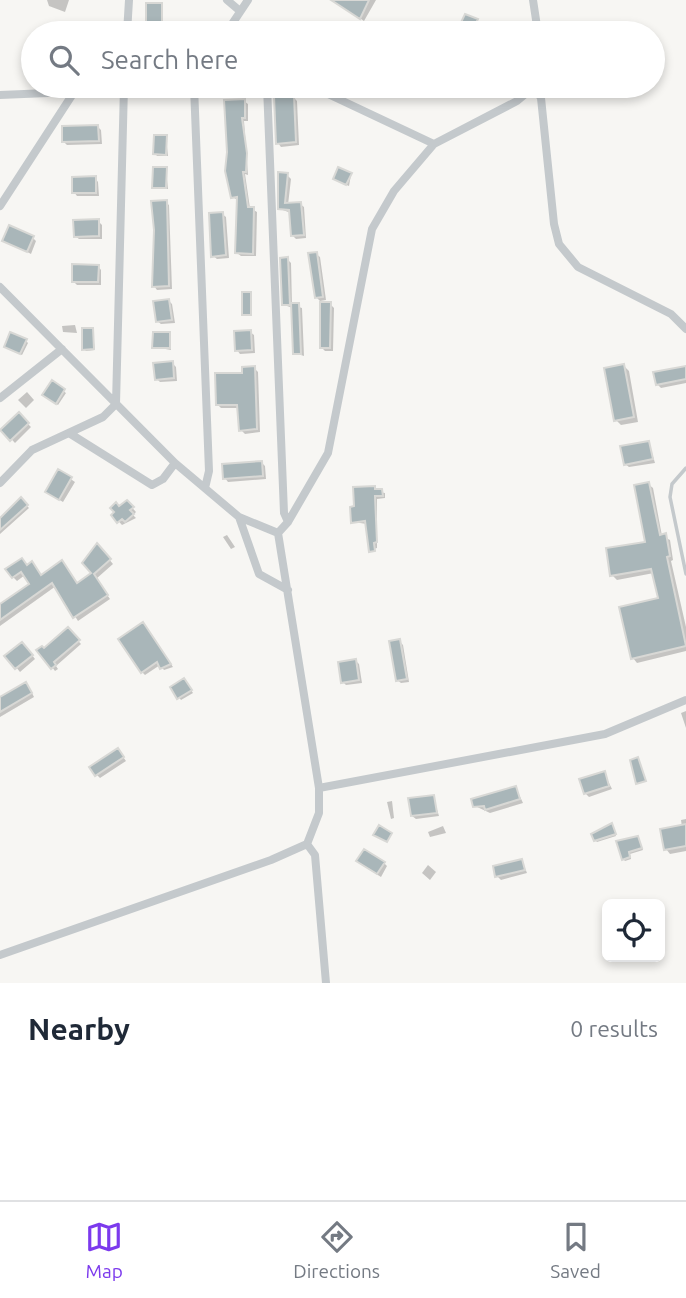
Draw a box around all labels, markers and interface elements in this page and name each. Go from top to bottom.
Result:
search box [21,21,665,98]
icon: search [45,41,83,79]
text: Search here [101,45,238,74]
map controls [602,899,665,962]
button: locate [602,899,665,962]
text: Nearby [28,1012,130,1046]
text: 0 results [570,1016,658,1041]
tab: Map [85,1218,123,1282]
tab: Directions [293,1218,380,1282]
tab: Saved [550,1218,601,1282]

